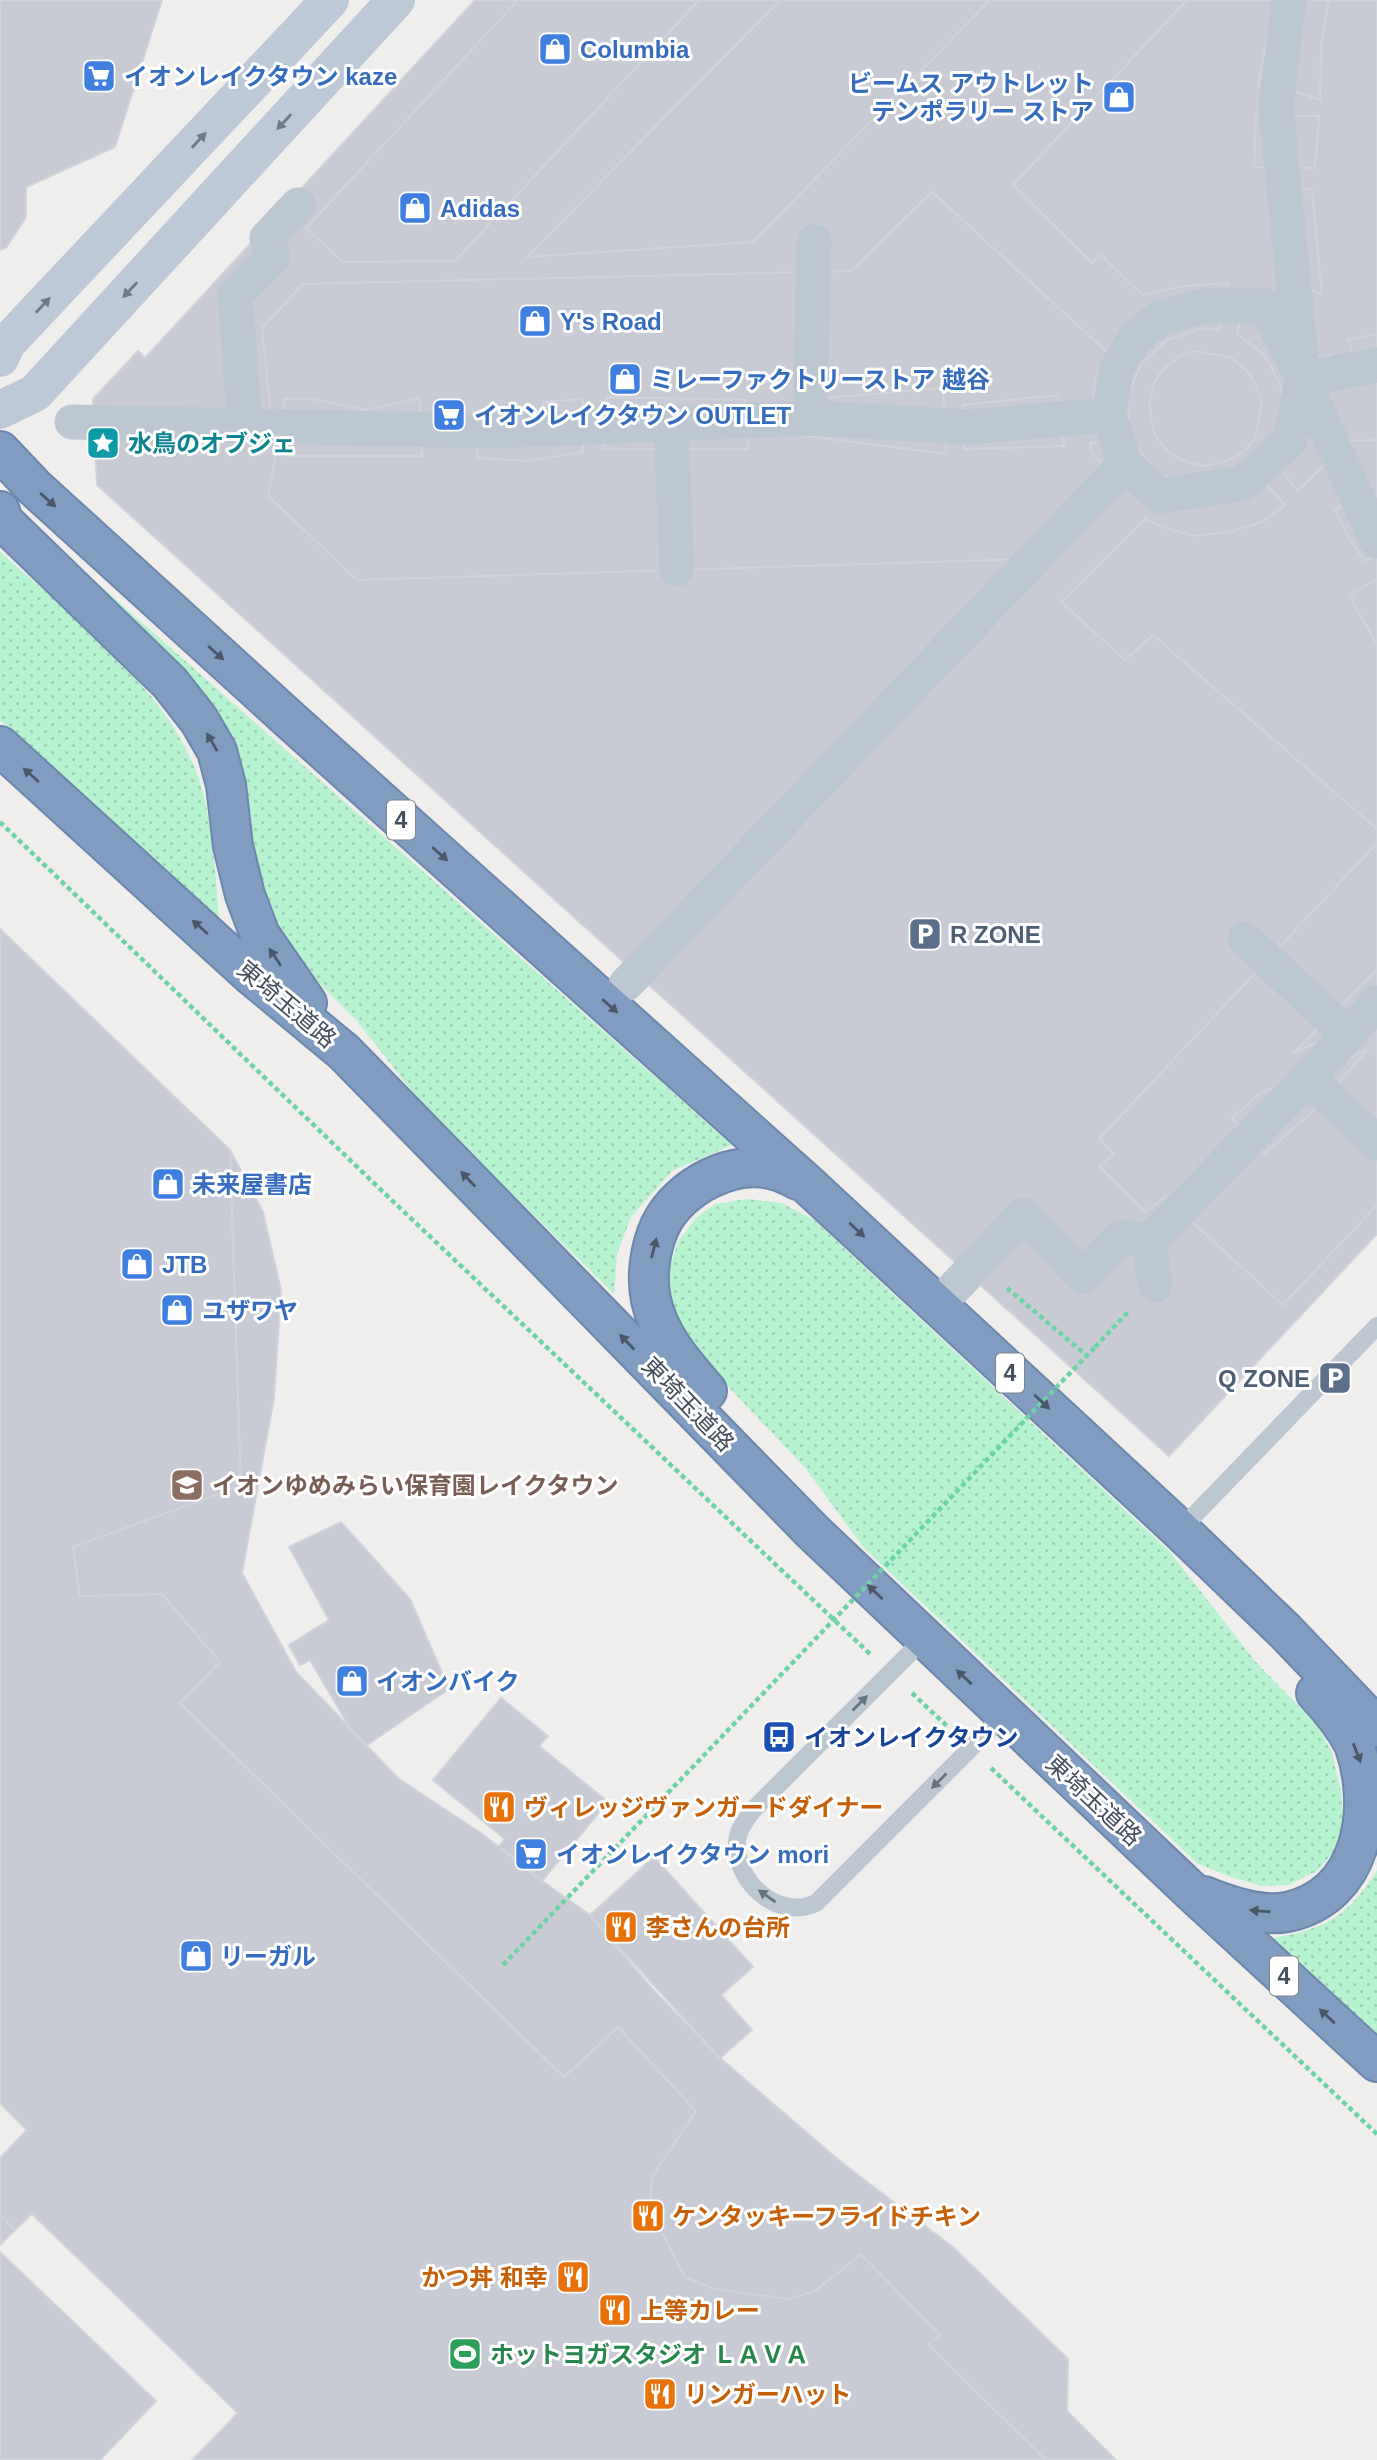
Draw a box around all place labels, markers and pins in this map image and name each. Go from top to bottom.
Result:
shop icon: Columbia [536,30,574,68]
place label: Columbia [580,36,690,63]
supermarket icon: イオンレイクタウン kaze [80,57,118,95]
place label: イオンレイクタウン kaze [124,63,397,90]
place label: ビームス アウトレット テンポラリー ストア [848,70,1094,125]
shop icon: ビームス アウトレット テンポラリー ストア [1100,78,1138,116]
shop icon: Adidas [396,189,434,227]
place label: Adidas [440,195,520,222]
shop icon: Y's Road [516,302,554,340]
place label: Y's Road [560,308,662,335]
shop icon: ミレーファクトリーストア 越谷 [606,360,644,398]
place label: ミレーファクトリーストア 越谷 [650,366,990,393]
supermarket icon: イオンレイクタウン OUTLET [430,396,468,434]
place label: イオンレイクタウン OUTLET [474,402,792,429]
place icon: 水鳥のオブジェ [84,424,122,462]
place label: 水鳥のオブジェ [128,430,296,457]
parking icon: R ZONE [906,915,944,953]
place label: R ZONE [950,921,1041,948]
shop icon: 未来屋書店 [149,1165,187,1203]
place label: 未来屋書店 [192,1171,312,1198]
shop icon: JTB [118,1245,156,1283]
place label: JTB [162,1251,207,1278]
shop icon: ユザワヤ [158,1291,196,1329]
place label: ユザワヤ [202,1297,298,1324]
parking icon: Q ZONE [1316,1359,1354,1397]
place label: Q ZONE [1218,1365,1310,1392]
school or university icon: イオンゆめみらい保育園レイクタウン [168,1466,206,1504]
place label: イオンゆめみらい保育園レイクタウン [212,1472,619,1499]
shop icon: イオンバイク [333,1662,371,1700]
place label: イオンバイク [376,1668,520,1695]
bus stop icon: イオンレイクタウン [760,1718,798,1756]
place label: イオンレイクタウン [804,1724,1019,1751]
restaurant icon: ヴィレッジヴァンガードダイナー [480,1788,518,1826]
place label: ヴィレッジヴァンガードダイナー [524,1794,884,1821]
supermarket icon: イオンレイクタウン mori [512,1835,550,1873]
place label: イオンレイクタウン mori [556,1841,829,1868]
restaurant icon: 李さんの台所 [602,1908,640,1946]
place label: 李さんの台所 [646,1914,790,1941]
shop icon: リーガル [177,1937,215,1975]
place label: リーガル [220,1943,316,1970]
restaurant icon: ケンタッキーフライドチキン [629,2197,667,2235]
place label: ケンタッキーフライドチキン [672,2203,981,2230]
restaurant icon: かつ丼 和幸 [554,2258,592,2296]
place label: かつ丼 和幸 [421,2264,548,2291]
restaurant icon: 上等カレー [596,2291,634,2329]
place label: 上等カレー [640,2297,760,2324]
sports icon: ホットヨガスタジオ ＬＡＶＡ [446,2335,484,2373]
place label: ホットヨガスタジオ ＬＡＶＡ [490,2341,809,2368]
restaurant icon: リンガーハット [641,2375,679,2413]
place label: リンガーハット [684,2381,852,2408]

